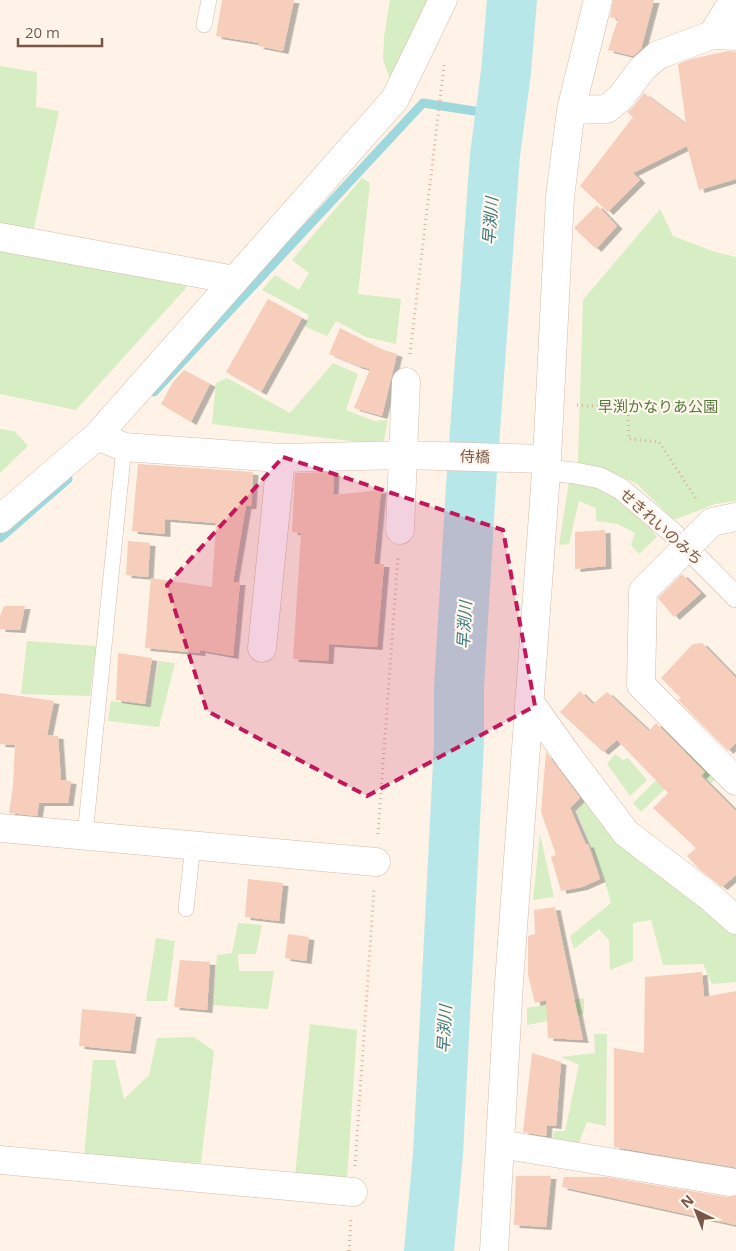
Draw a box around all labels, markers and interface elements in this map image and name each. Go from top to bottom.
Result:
scale bar [18,15,101,47]
text: 20 m [25,22,60,42]
water label: 早渕川 [477,194,503,246]
park label: 早渕かなりあ公園 [598,396,718,416]
street label: 侍橋 [460,445,490,467]
street label: せきれいのみち [616,484,707,569]
water label: 早渕川 [452,598,476,650]
water label: 早渕川 [432,1002,456,1054]
north arrow [671,1186,721,1236]
text: N [676,1190,697,1212]

